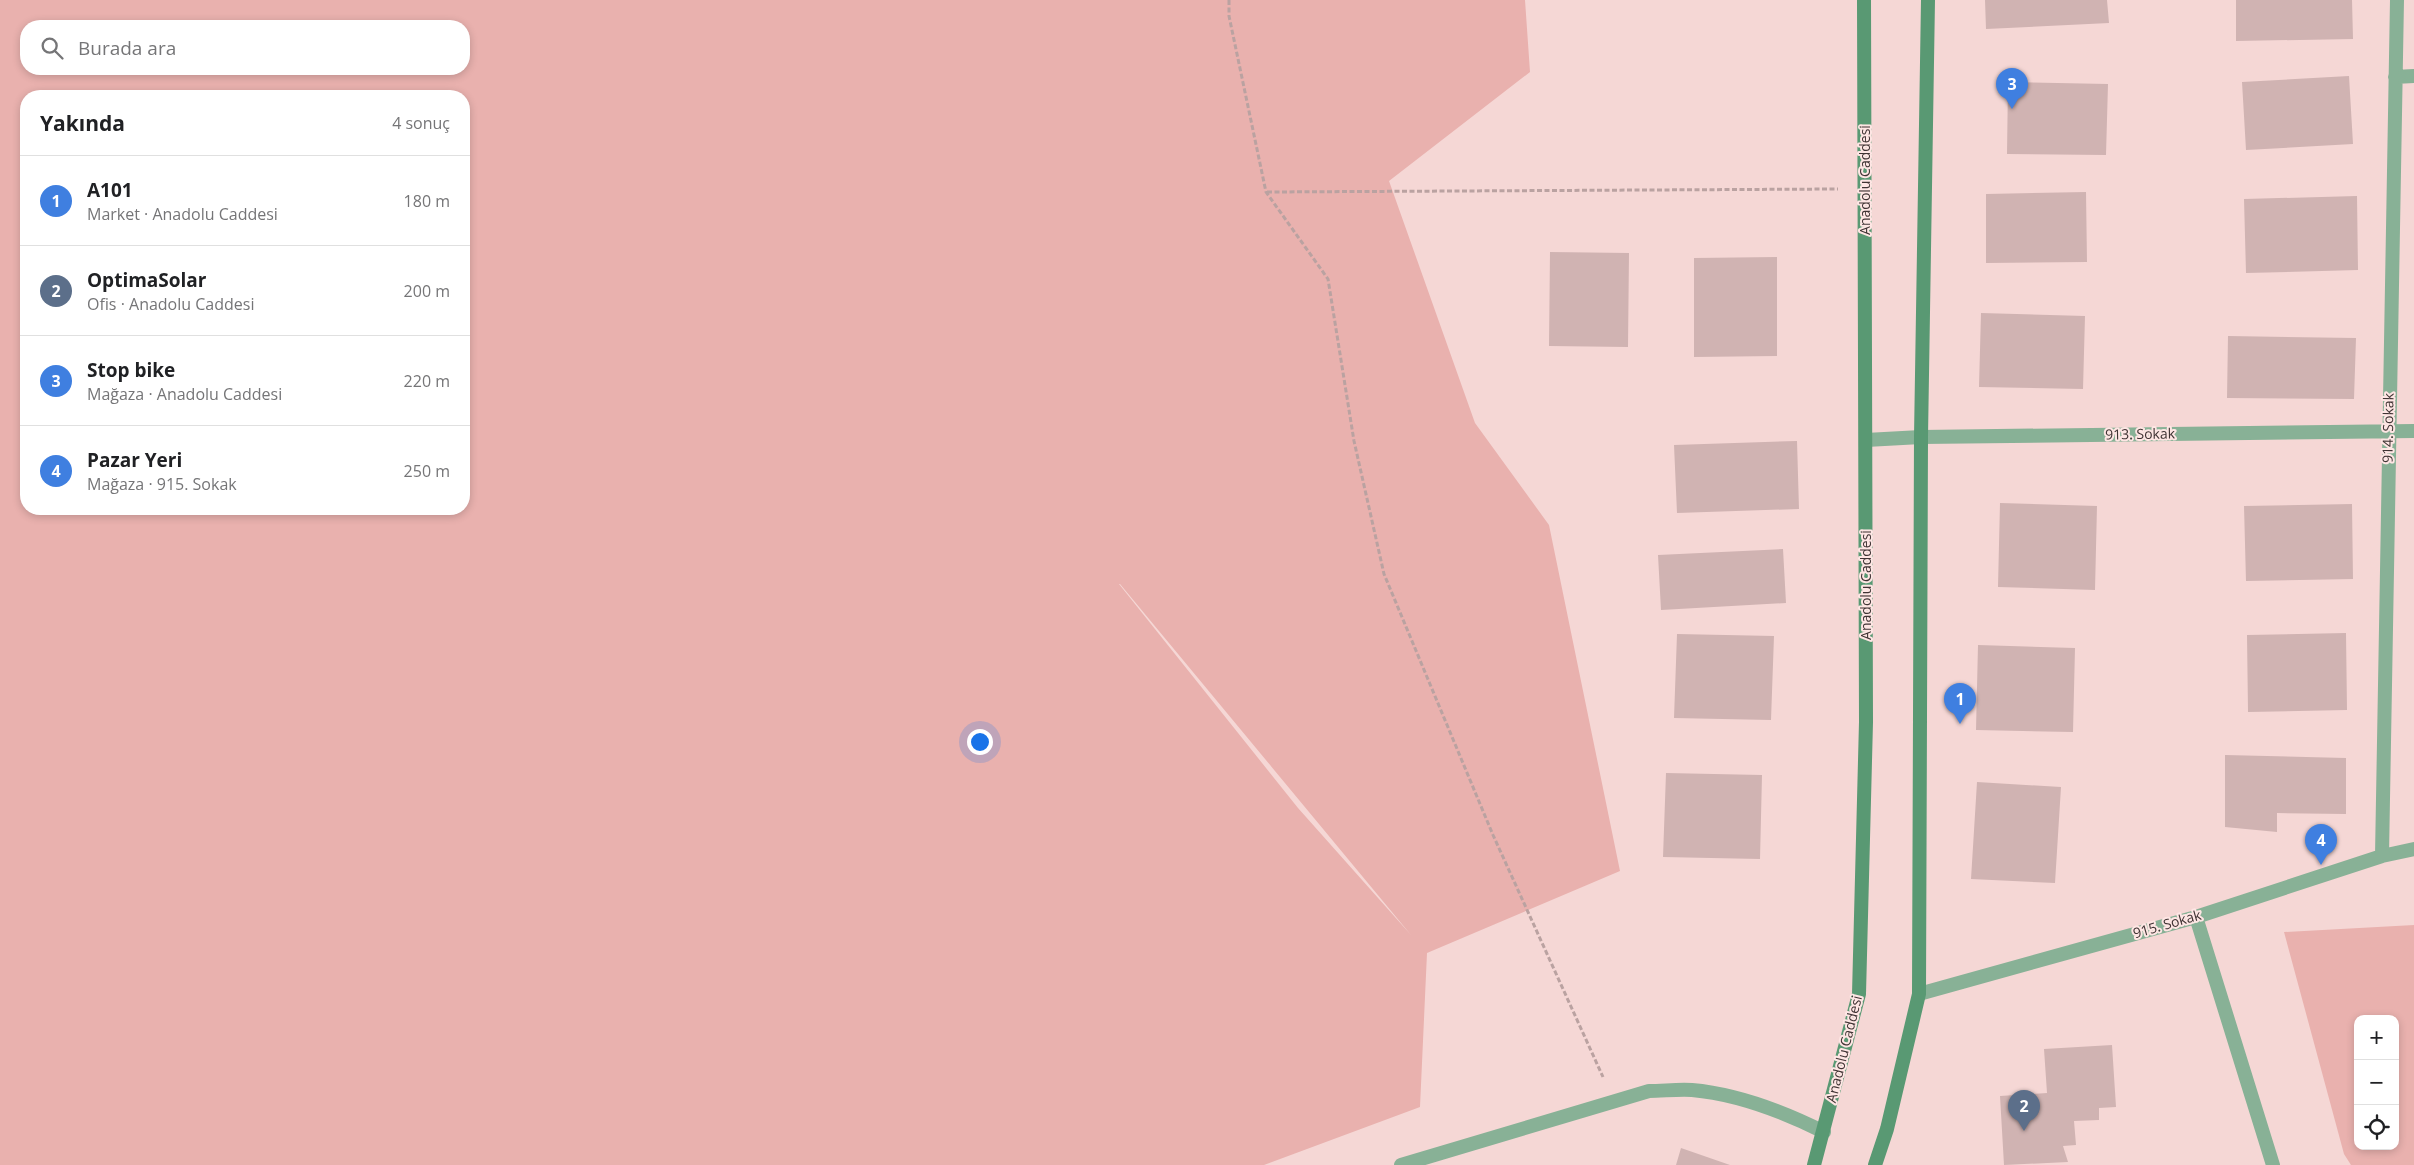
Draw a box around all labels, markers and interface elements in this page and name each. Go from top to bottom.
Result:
search box [20,20,470,75]
icon: search [38,34,66,62]
text: Burada ara [78,35,176,61]
pin: 3 [1996,68,2028,109]
text: Yakında [40,109,125,137]
text: 4 sonuç [392,112,450,134]
street label: Anadolu Caddesi [1855,125,1874,235]
text: A101 [87,177,133,203]
text: 1 [51,190,61,212]
text: 180 m [404,190,450,212]
text: Market · Anadolu Caddesi [87,203,278,225]
text: OptimaSolar [87,267,206,293]
text: 2 [51,280,61,302]
text: 200 m [404,280,450,302]
text: Ofis · Anadolu Caddesi [87,293,254,315]
text: Stop bike [87,357,175,383]
text: 3 [51,370,61,392]
text: 220 m [404,370,450,392]
text: Mağaza · Anadolu Caddesi [87,383,282,405]
street label: 914. Sokak [2377,392,2398,463]
street label: 913. Sokak [2105,423,2176,444]
text: Pazar Yeri [87,447,182,473]
text: 4 [51,460,61,482]
text: 250 m [404,460,450,482]
text: Mağaza · 915. Sokak [87,473,237,495]
street label: Anadolu Caddesi [1856,530,1875,640]
pin: 1 [1944,683,1976,724]
your location [967,729,993,755]
pin: 4 [2305,824,2337,865]
street label: 915. Sokak [2131,905,2204,942]
street label: Anadolu Caddesi [1821,993,1866,1104]
map controls [2354,1015,2399,1150]
button: + [2354,1015,2399,1060]
button: − [2354,1060,2399,1105]
pin: 2 [2008,1090,2040,1131]
button: locate [2354,1105,2399,1150]

